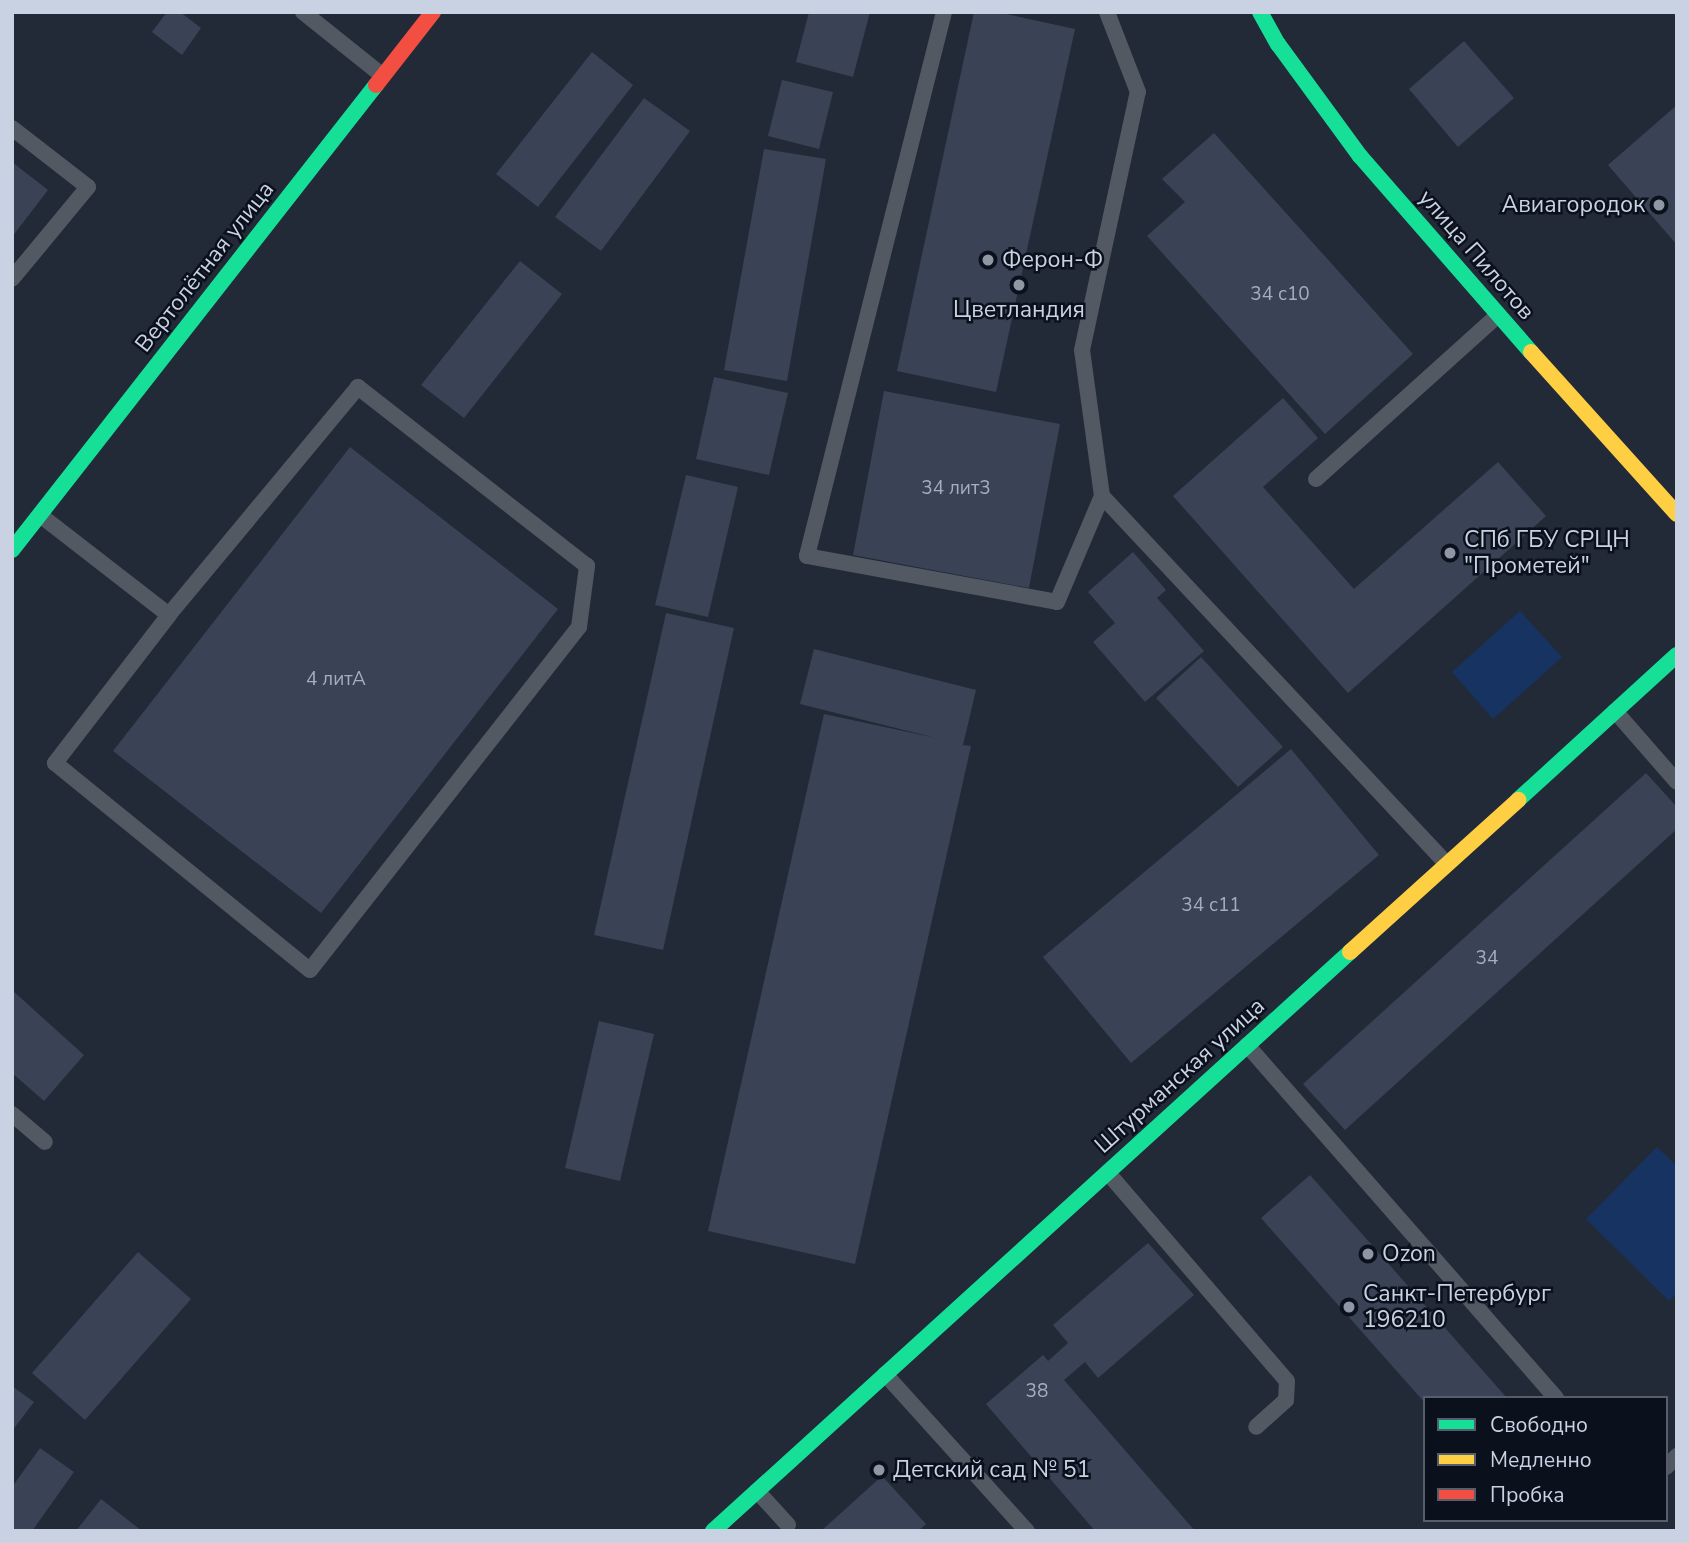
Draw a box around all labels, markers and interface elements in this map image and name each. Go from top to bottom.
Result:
street label: Вертолётная улица [130,176,280,358]
street label: улица Пилотов [1412,184,1540,326]
place label: Авиагородок [1501,191,1645,219]
marker: Авиагородок [1651,197,1667,213]
place label: Ферон-Ф [1002,246,1103,274]
marker: Ферон-Ф [980,252,996,268]
marker: Цветландия [1011,277,1027,293]
house number: 34 с10 [1250,284,1310,306]
place label: Цветландия [953,296,1085,324]
house number: 34 лит3 [921,478,991,500]
place label: СПб ГБУ СРЦН "Прометей" [1464,526,1630,580]
marker: СПб ГБУ СРЦН "Прометей" [1442,545,1458,561]
house number: 4 литА [306,669,366,691]
house number: 34 с11 [1181,895,1241,917]
house number: 34 [1476,948,1498,970]
street label: Штурманская улица [1089,992,1271,1160]
place label: Ozon [1382,1240,1436,1268]
marker: Ozon [1360,1246,1376,1262]
place label: Санкт-Петербург 196210 [1363,1280,1551,1334]
marker: Санкт-Петербург 196210 [1341,1299,1357,1315]
house number: 38 [1026,1381,1048,1403]
legend [1423,1396,1668,1522]
text: Свободно [1490,1411,1588,1439]
text: Медленно [1490,1446,1592,1474]
place label: Детский сад № 51 [893,1456,1090,1484]
marker: Детский сад № 51 [871,1462,887,1478]
text: Пробка [1490,1481,1564,1509]

